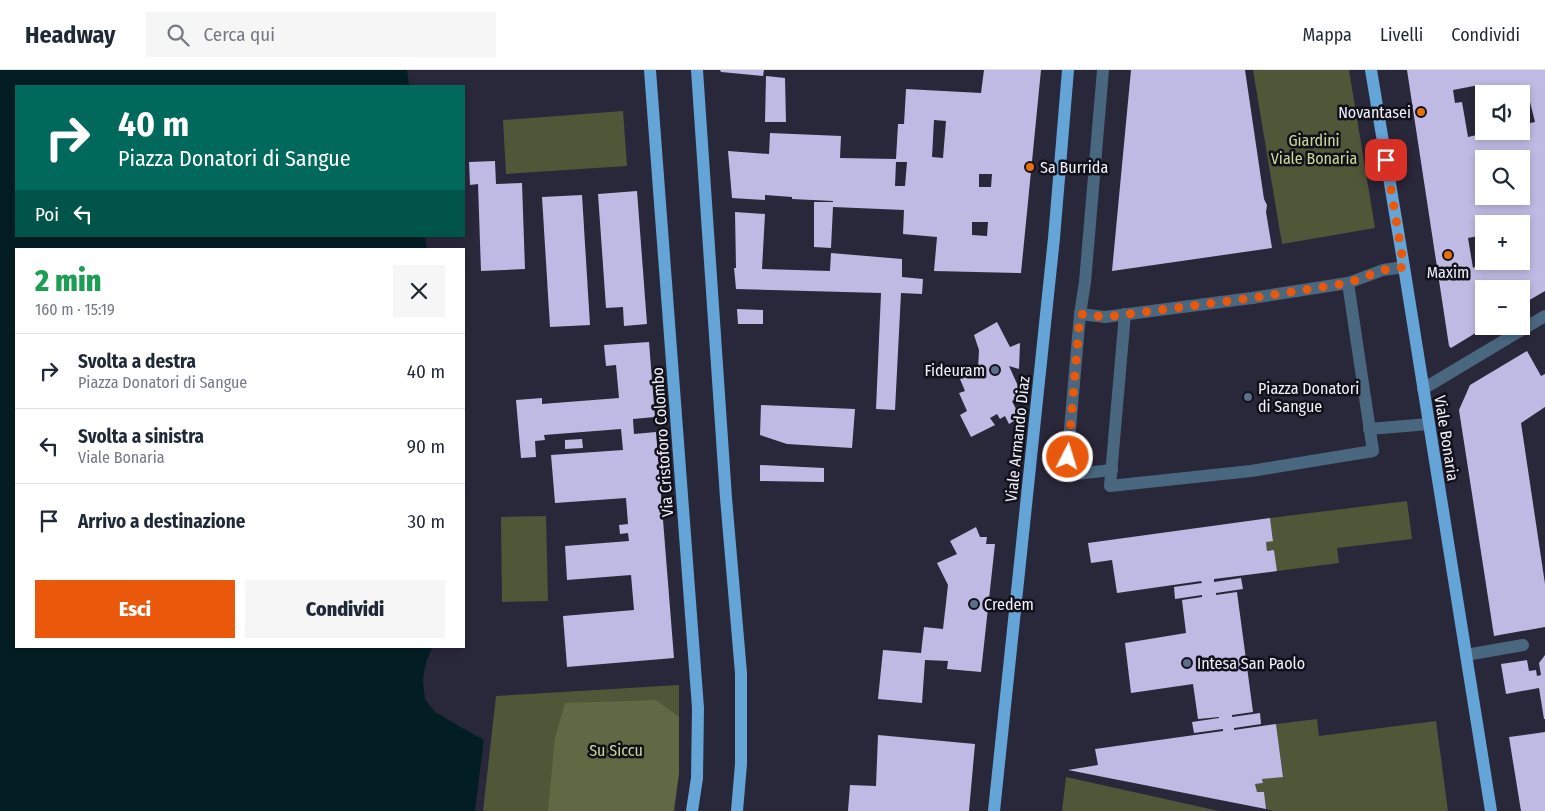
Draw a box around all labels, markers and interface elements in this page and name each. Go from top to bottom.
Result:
search box [146,12,496,57]
text: Headway [25,21,116,49]
icon: search [164,21,192,49]
text: Cerca qui [204,23,275,46]
text: Mappa [1303,24,1352,46]
text: Livelli [1380,24,1423,46]
text: Condividi [1451,24,1520,46]
map controls [1475,85,1530,335]
button: sound [1475,85,1530,140]
text: 40 m [118,103,189,145]
place label: Novantasei [1338,103,1411,122]
icon: right [35,105,100,170]
marker: Novantasei [1415,106,1427,118]
park label: Giardini Viale Bonaria [1271,131,1357,168]
pin [1365,139,1407,181]
text: Piazza Donatori di Sangue [118,145,351,172]
icon: arrive [1372,146,1400,174]
button: search [1475,150,1530,205]
place label: Sa Burrida [1040,158,1108,177]
marker: Sa Burrida [1024,161,1036,173]
icon: left [69,200,97,228]
text: Poi [35,203,59,226]
button: + [1475,215,1530,270]
marker: Maxim [1442,249,1454,261]
text: 2 min [35,263,101,299]
place label: Maxim [1427,263,1469,282]
button: close [393,265,445,317]
button: − [1475,280,1530,335]
text: 160 m · 15:19 [35,300,115,319]
text: Svolta a destra [78,350,196,373]
icon: right [35,357,63,385]
text: 40 m [407,360,445,383]
place label: Fideuram [924,361,985,380]
marker: Fideuram [989,364,1001,376]
street label: Via Cristoforo Colombo [648,366,677,517]
text: Piazza Donatori di Sangue [78,373,247,392]
street label: Viale Armando Diaz [1001,375,1034,503]
place label: Piazza Donatori di Sangue [1258,379,1359,416]
marker: Piazza Donatori di Sangue [1242,391,1254,403]
street label: Viale Bonaria [1430,394,1463,482]
text: Svolta a sinistra [78,425,204,448]
position arrow [1041,430,1093,482]
icon: left [35,432,63,460]
text: 90 m [407,435,445,458]
text: Viale Bonaria [78,448,165,467]
icon: arrive [35,507,63,535]
text: Arrivo a destinazione [78,510,245,533]
text: 30 m [407,510,445,533]
button: Esci [35,580,235,638]
button: Condividi [245,580,445,638]
place label: Credem [984,595,1034,614]
marker: Credem [968,598,980,610]
place label: Intesa San Paolo [1197,654,1305,673]
marker: Intesa San Paolo [1181,657,1193,669]
park label: Su Siccu [589,741,643,760]

